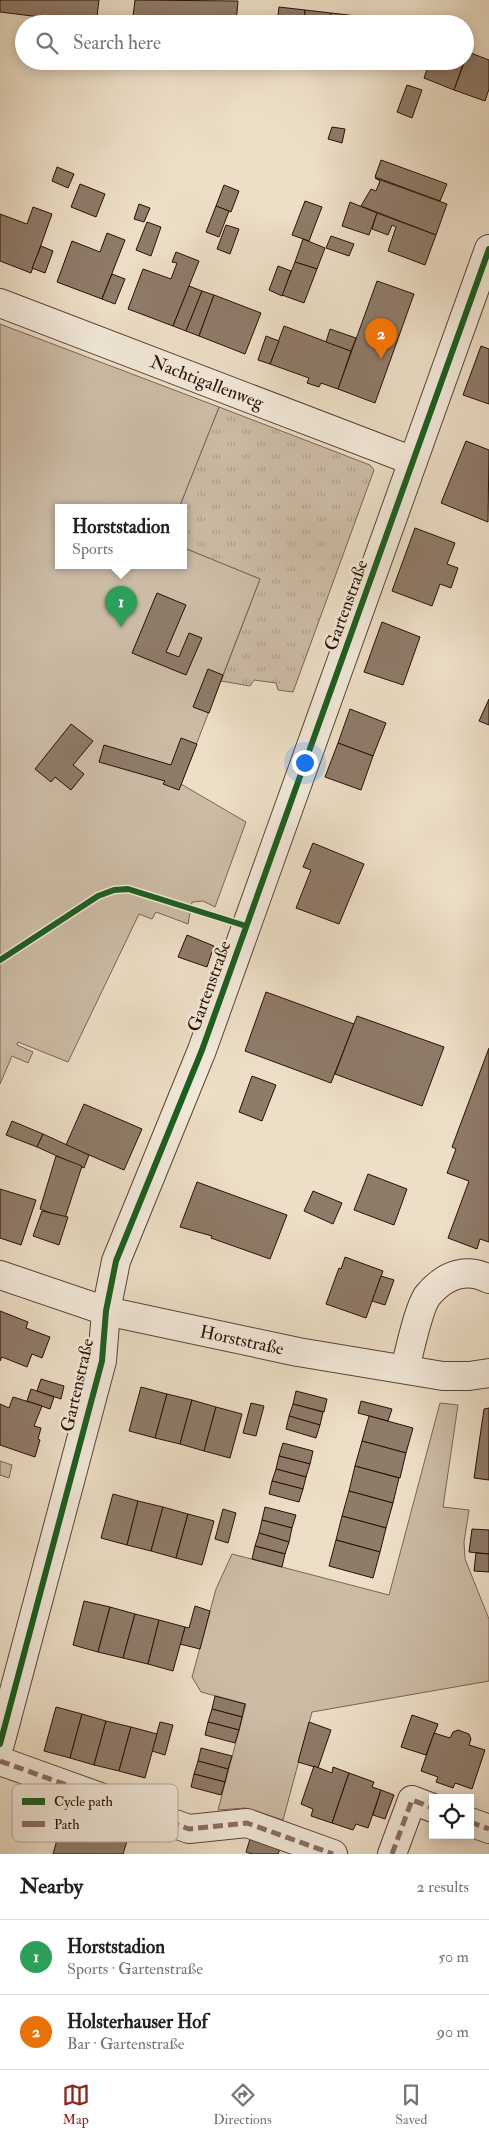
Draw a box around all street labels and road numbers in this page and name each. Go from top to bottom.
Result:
street label: Nachtigallenweg [147,350,268,415]
street label: Gartenstraße [319,556,374,654]
street label: Gartenstraße [182,937,237,1035]
street label: Horststraße [198,1320,286,1361]
street label: Gartenstraße [56,1336,100,1434]

